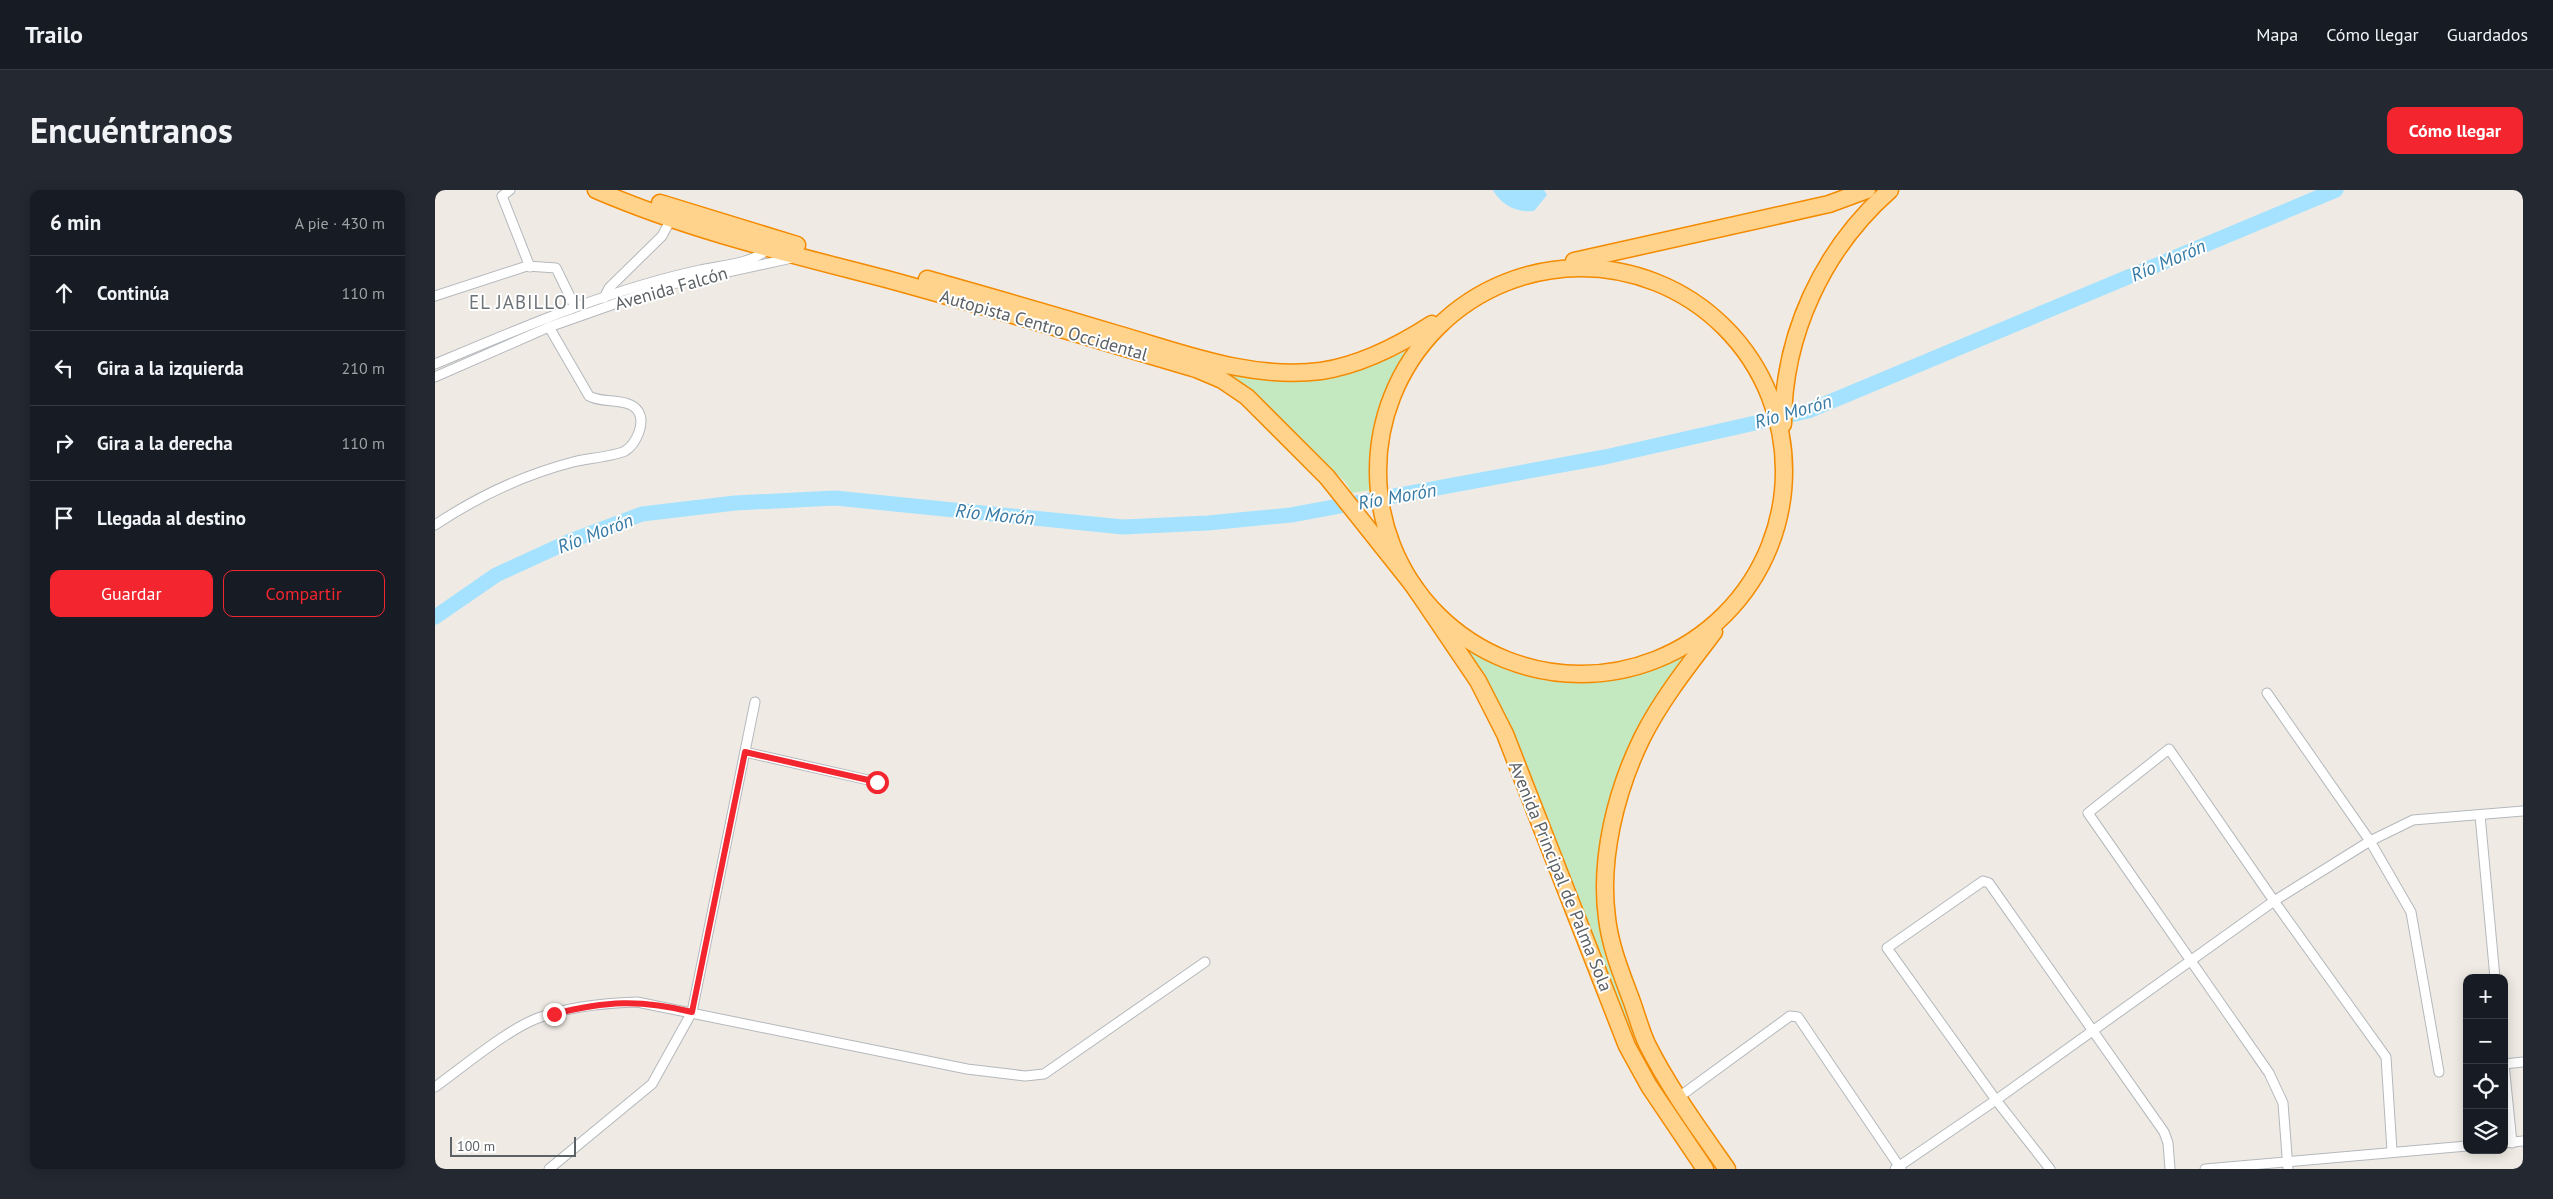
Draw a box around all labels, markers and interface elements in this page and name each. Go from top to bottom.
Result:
text: Trailo [25,19,83,50]
text: Mapa [2256,23,2298,46]
text: Cómo llegar [2326,23,2419,46]
text: Guardados [2447,23,2528,46]
text: Encuéntranos [30,107,233,153]
button: Cómo llegar [2387,107,2523,154]
text: 6 min [50,209,101,236]
text: A pie · 430 m [295,213,385,233]
water label: Río Morón [2127,233,2209,287]
street label: Avenida Falcón [612,261,730,315]
icon: ahead [50,279,78,307]
text: Continúa [97,281,169,305]
text: 110 m [342,283,385,303]
street label: Autopista Centro Occidental [937,284,1151,366]
district label: EL JABILLO II [469,290,587,314]
icon: left [50,354,78,382]
text: Gira a la izquierda [97,356,244,380]
text: 210 m [342,358,385,378]
water label: Río Morón [1752,389,1835,433]
icon: right [50,429,78,457]
text: Gira a la derecha [97,431,233,455]
text: 110 m [342,433,385,453]
water label: Río Morón [1356,477,1438,515]
water label: Río Morón [954,498,1036,530]
icon: arrive [50,504,78,532]
text: Llegada al destino [97,506,246,530]
water label: Río Morón [554,508,636,558]
button: Guardar [50,570,213,617]
button: Compartir [223,570,385,617]
street label: Avenida Principal de Palma Sola [1504,757,1618,995]
route start [866,771,889,794]
map controls [2463,974,2508,1154]
button: + [2463,974,2508,1019]
route end [543,1003,566,1026]
button: − [2463,1019,2508,1064]
button: locate [2463,1064,2508,1109]
button: layers [2463,1109,2508,1154]
scale bar [450,1134,576,1157]
text: 100 m [457,1137,495,1155]

